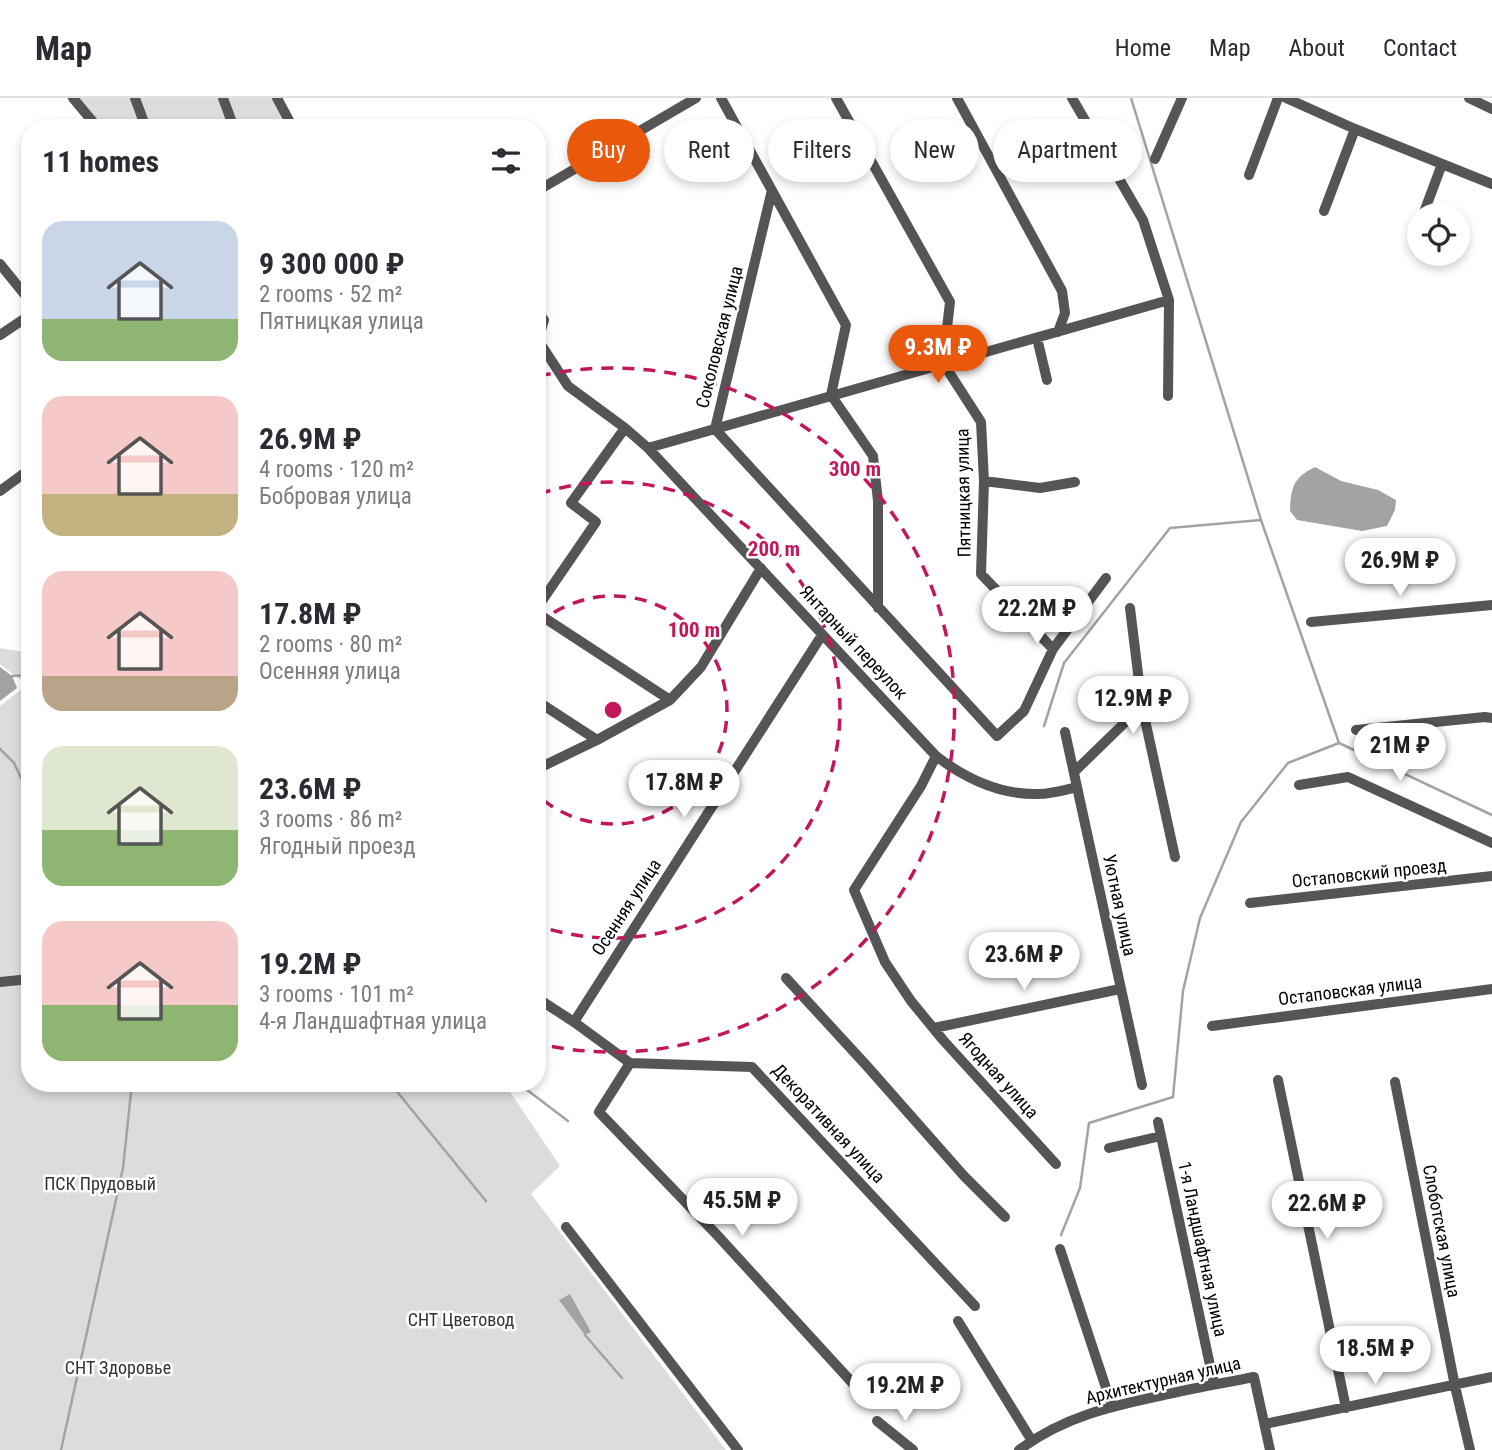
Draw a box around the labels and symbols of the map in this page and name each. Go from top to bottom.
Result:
street label: Соколовская улица [691,264,747,410]
pin: 9.3M ₽ [881,326,995,385]
street label: Пятницкая улица [951,428,975,558]
text: 300 m [829,457,881,481]
text: 200 m [748,537,800,561]
pin: 26.9M ₽ [1335,538,1465,598]
street label: Янтарный переулок [796,581,912,703]
pin: 22.2M ₽ [972,587,1102,646]
text: 100 m [668,618,720,642]
pin: 12.9M ₽ [1068,676,1198,736]
centre of rings [601,698,625,722]
pin: 21M ₽ [1351,724,1449,783]
pin: 17.8M ₽ [619,760,749,820]
street label: Уютная улица [1099,852,1141,958]
street label: Остаповский проезд [1291,854,1448,892]
street label: Осенняя улица [587,855,665,959]
pin: 23.6M ₽ [959,932,1089,992]
street label: Остаповская улица [1277,971,1423,1009]
street label: Ягодная улица [955,1028,1043,1122]
street label: Декоративная улица [768,1059,890,1187]
street label: 1-я Ландшафтная улица [1174,1160,1232,1338]
street label: Слоботская улица [1419,1163,1465,1299]
park label: ПСК Прудовый [44,1173,156,1194]
pin: 45.5M ₽ [677,1178,807,1238]
pin: 22.6M ₽ [1262,1182,1392,1241]
park label: СНТ Цветовод [408,1309,515,1330]
pin: 18.5M ₽ [1310,1326,1440,1386]
street label: Архитектурная улица [1083,1352,1243,1408]
park label: СНТ Здоровье [65,1357,171,1378]
pin: 19.2M ₽ [840,1364,970,1423]

